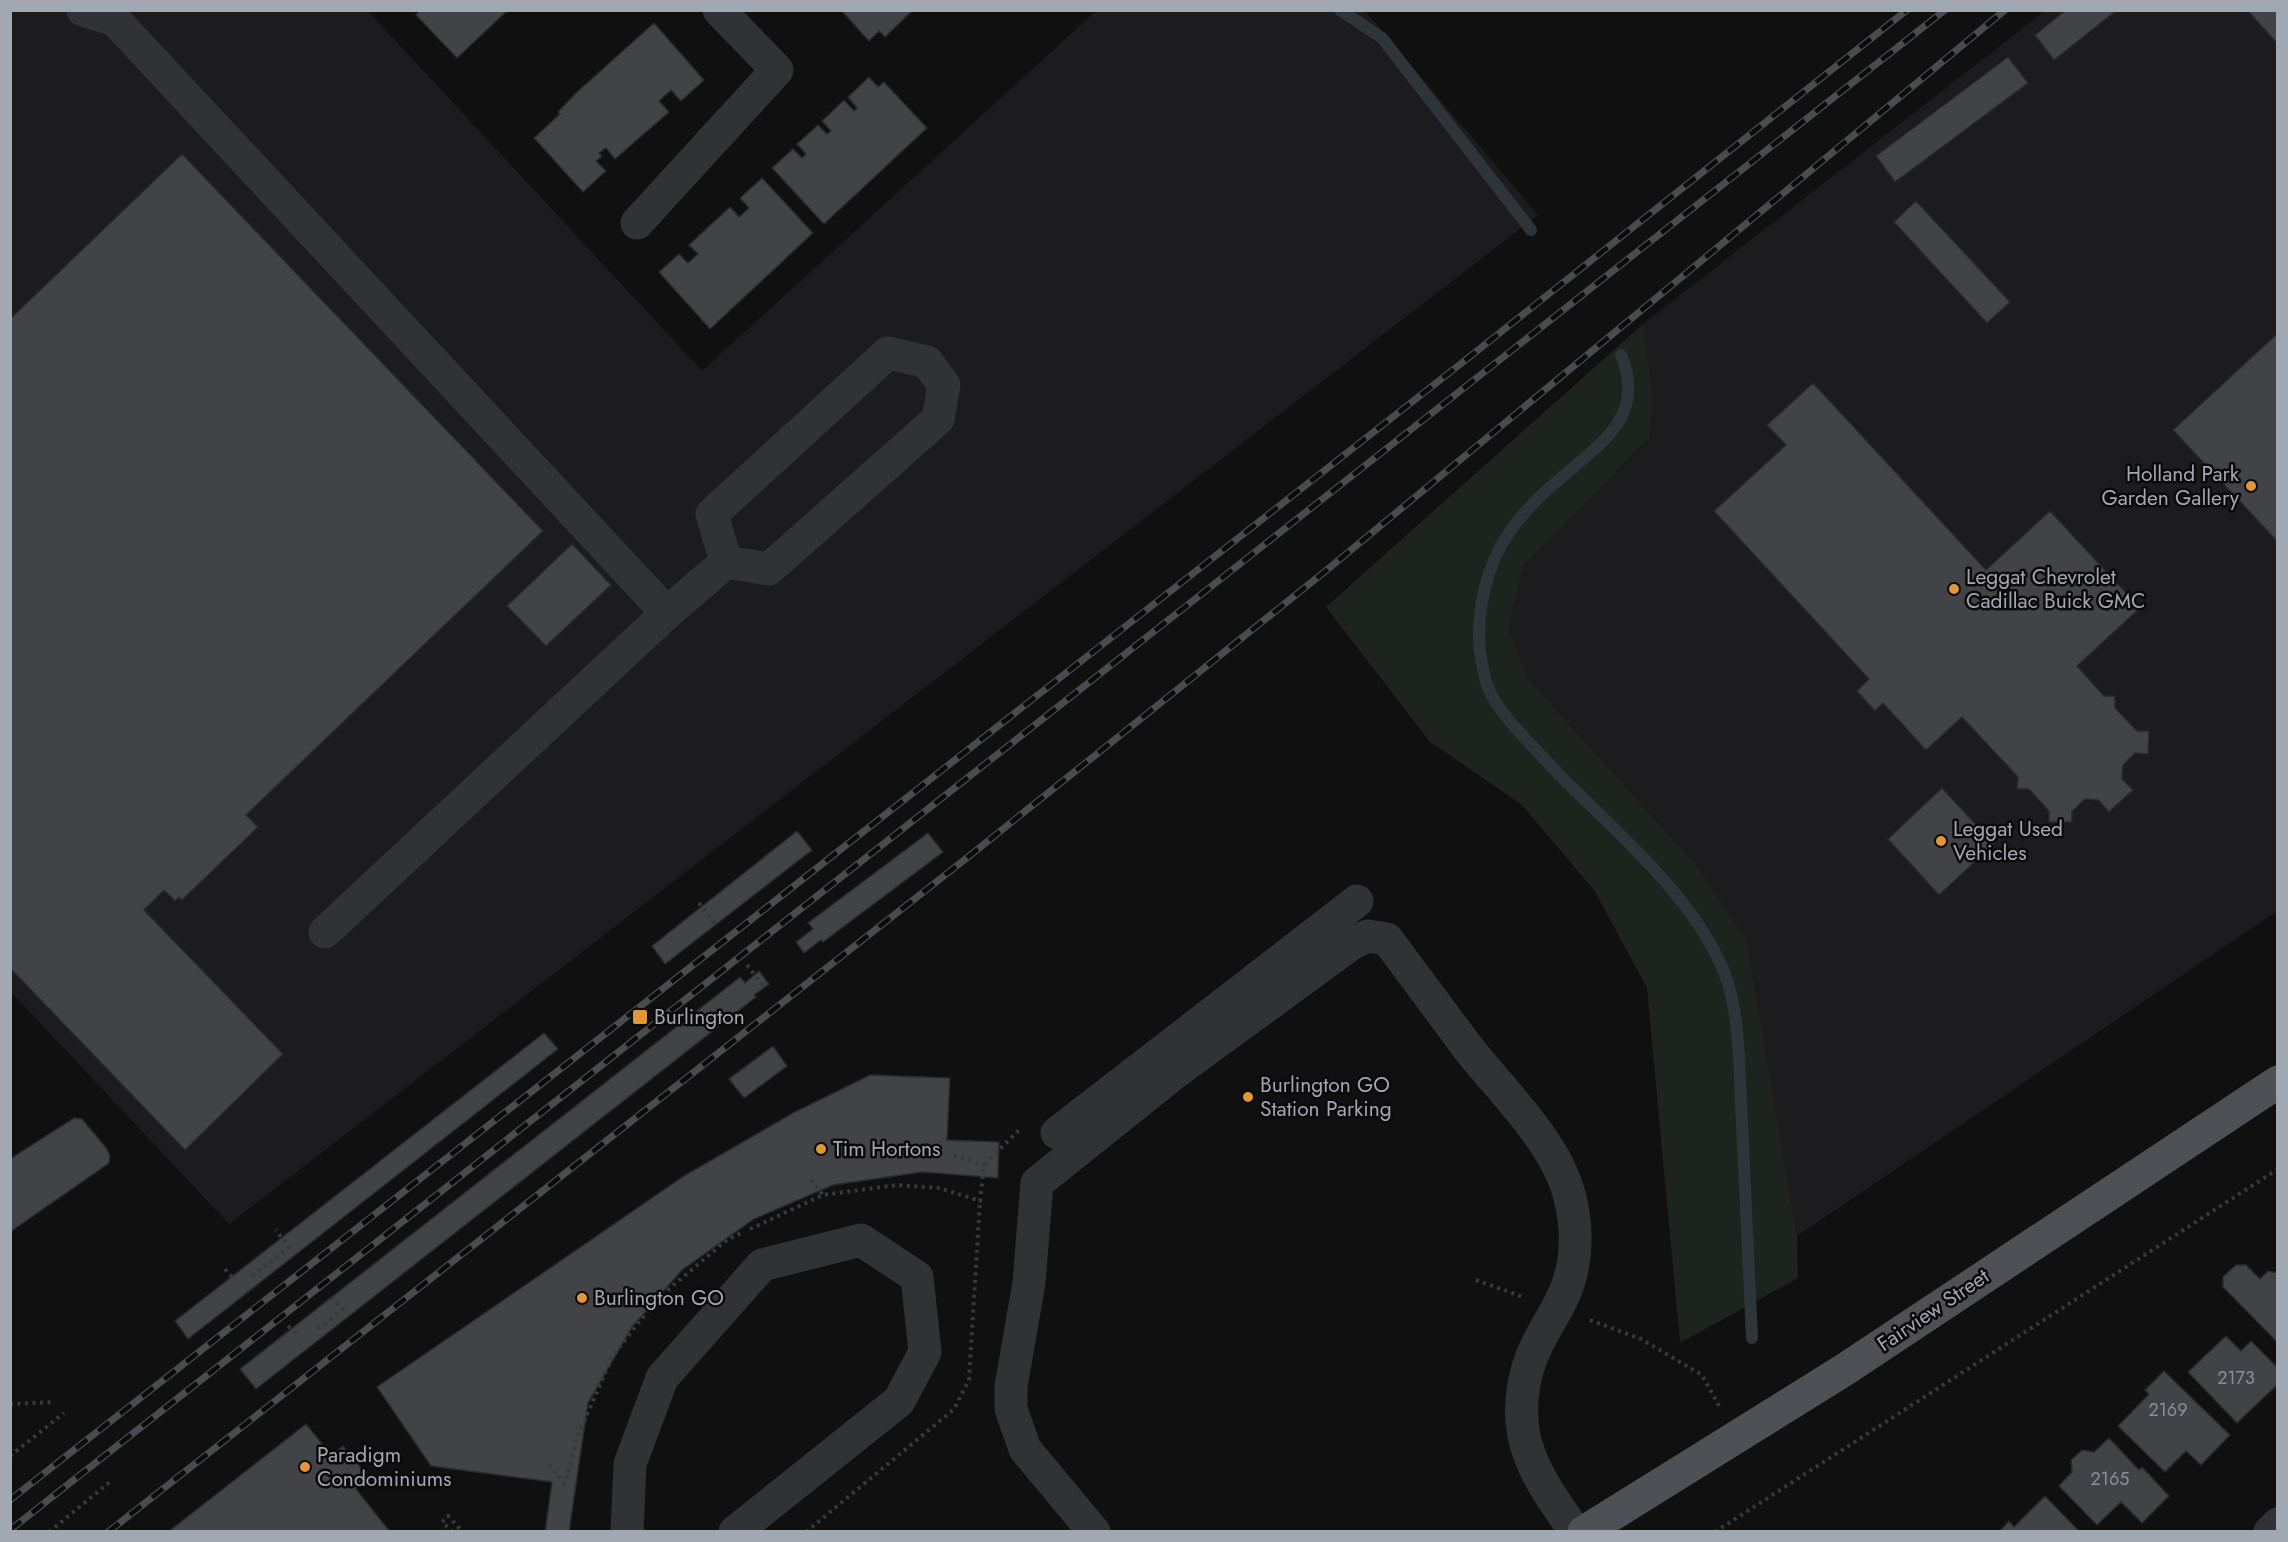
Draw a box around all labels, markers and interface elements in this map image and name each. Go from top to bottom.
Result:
place label: Holland Park Garden Gallery [2101,459,2240,513]
marker: Holland Park Garden Gallery [2244,479,2258,493]
place label: Leggat Chevrolet Cadillac Buick GMC [1966,562,2145,616]
marker: Leggat Chevrolet Cadillac Buick GMC [1947,582,1961,596]
place label: Leggat Used Vehicles [1953,814,2063,868]
marker: Leggat Used Vehicles [1934,834,1948,848]
place label: Burlington [654,1002,745,1032]
marker: Burlington [631,1008,649,1026]
place label: Burlington GO Station Parking [1260,1070,1392,1124]
marker: Burlington GO Station Parking [1241,1090,1255,1104]
place label: Tim Hortons [833,1134,941,1164]
marker: Tim Hortons [814,1142,828,1156]
street label: Fairview Street [1871,1261,1995,1359]
place label: Burlington GO [594,1283,724,1313]
marker: Burlington GO [575,1291,589,1305]
house number: 2173 [2217,1365,2255,1391]
house number: 2169 [2148,1397,2188,1423]
place label: Paradigm Condominiums [317,1440,452,1494]
marker: Paradigm Condominiums [298,1460,312,1474]
house number: 2165 [2091,1466,2129,1492]

